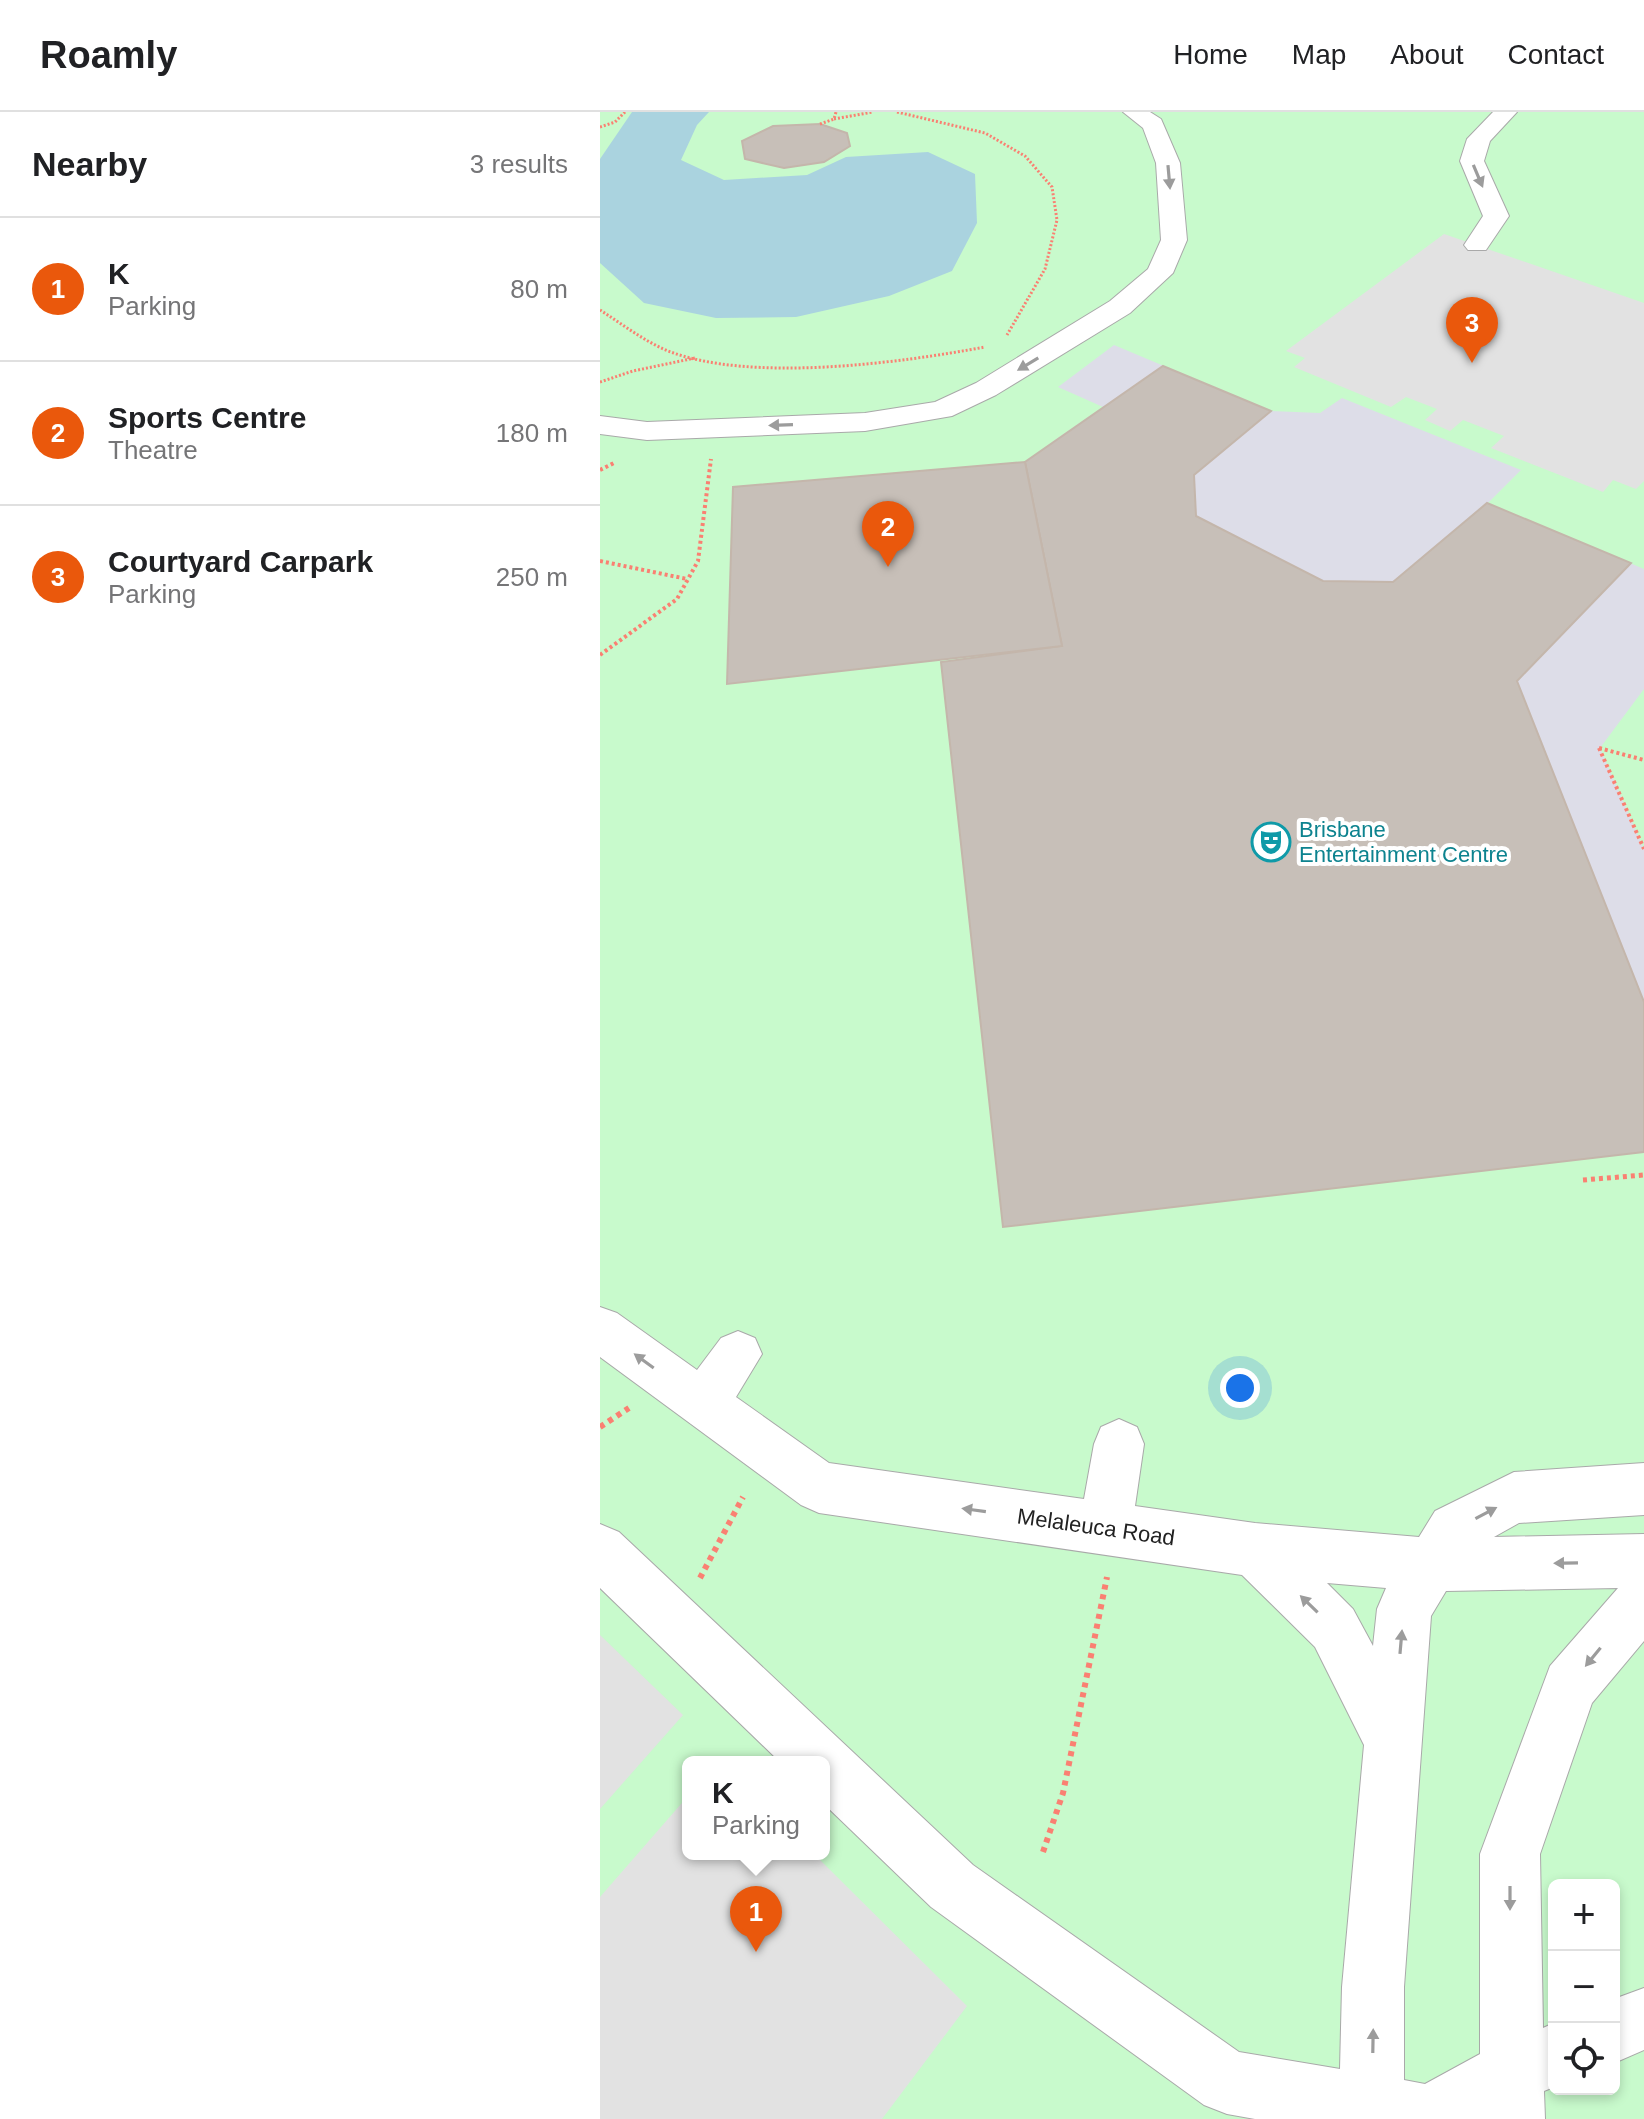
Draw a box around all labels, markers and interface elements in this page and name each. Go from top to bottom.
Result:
text: Roamly [40,34,177,76]
text: Home [1173,39,1248,70]
text: Map [1292,39,1346,70]
text: About [1390,39,1464,70]
text: Contact [1508,39,1604,70]
text: Nearby [32,145,147,183]
text: 3 results [470,149,568,179]
one-way arrow [1472,164,1485,188]
one-way arrow [1163,165,1176,190]
text: K [108,257,130,290]
text: 1 [51,274,65,304]
text: 80 m [510,274,568,304]
text: Parking [108,291,196,321]
pin: 3 [1446,297,1498,363]
one-way arrow [1017,357,1039,371]
text: Sports Centre [108,401,306,434]
text: 2 [51,418,65,448]
text: 180 m [496,418,568,448]
one-way arrow [768,419,793,432]
text: Theatre [108,435,198,465]
pin: 2 [862,501,914,567]
text: Courtyard Carpark [108,545,373,578]
text: 3 [51,562,65,592]
text: 250 m [496,562,568,592]
text: Parking [108,579,196,609]
place label: Brisbane Entertainment Centre [1299,817,1508,867]
theatre icon: Brisbane Entertainment Centre [1250,821,1292,863]
one-way arrow [634,1354,655,1369]
your location [1220,1368,1260,1408]
one-way arrow [961,1503,986,1516]
street label: Melaleuca Road [1016,1504,1176,1550]
one-way arrow [1475,1507,1497,1521]
one-way arrow [1553,1556,1578,1569]
one-way arrow [1300,1595,1319,1614]
one-way arrow [1395,1629,1408,1654]
one-way arrow [1585,1647,1602,1667]
popup [682,1756,830,1860]
text: K [712,1776,734,1809]
text: Parking [712,1810,800,1840]
map controls [1548,1879,1620,2095]
button: + [1548,1879,1620,1951]
pin: 1 [730,1886,782,1952]
one-way arrow [1504,1886,1516,1911]
button: − [1548,1951,1620,2023]
button: locate [1548,2023,1620,2095]
one-way arrow [1367,2028,1379,2053]

